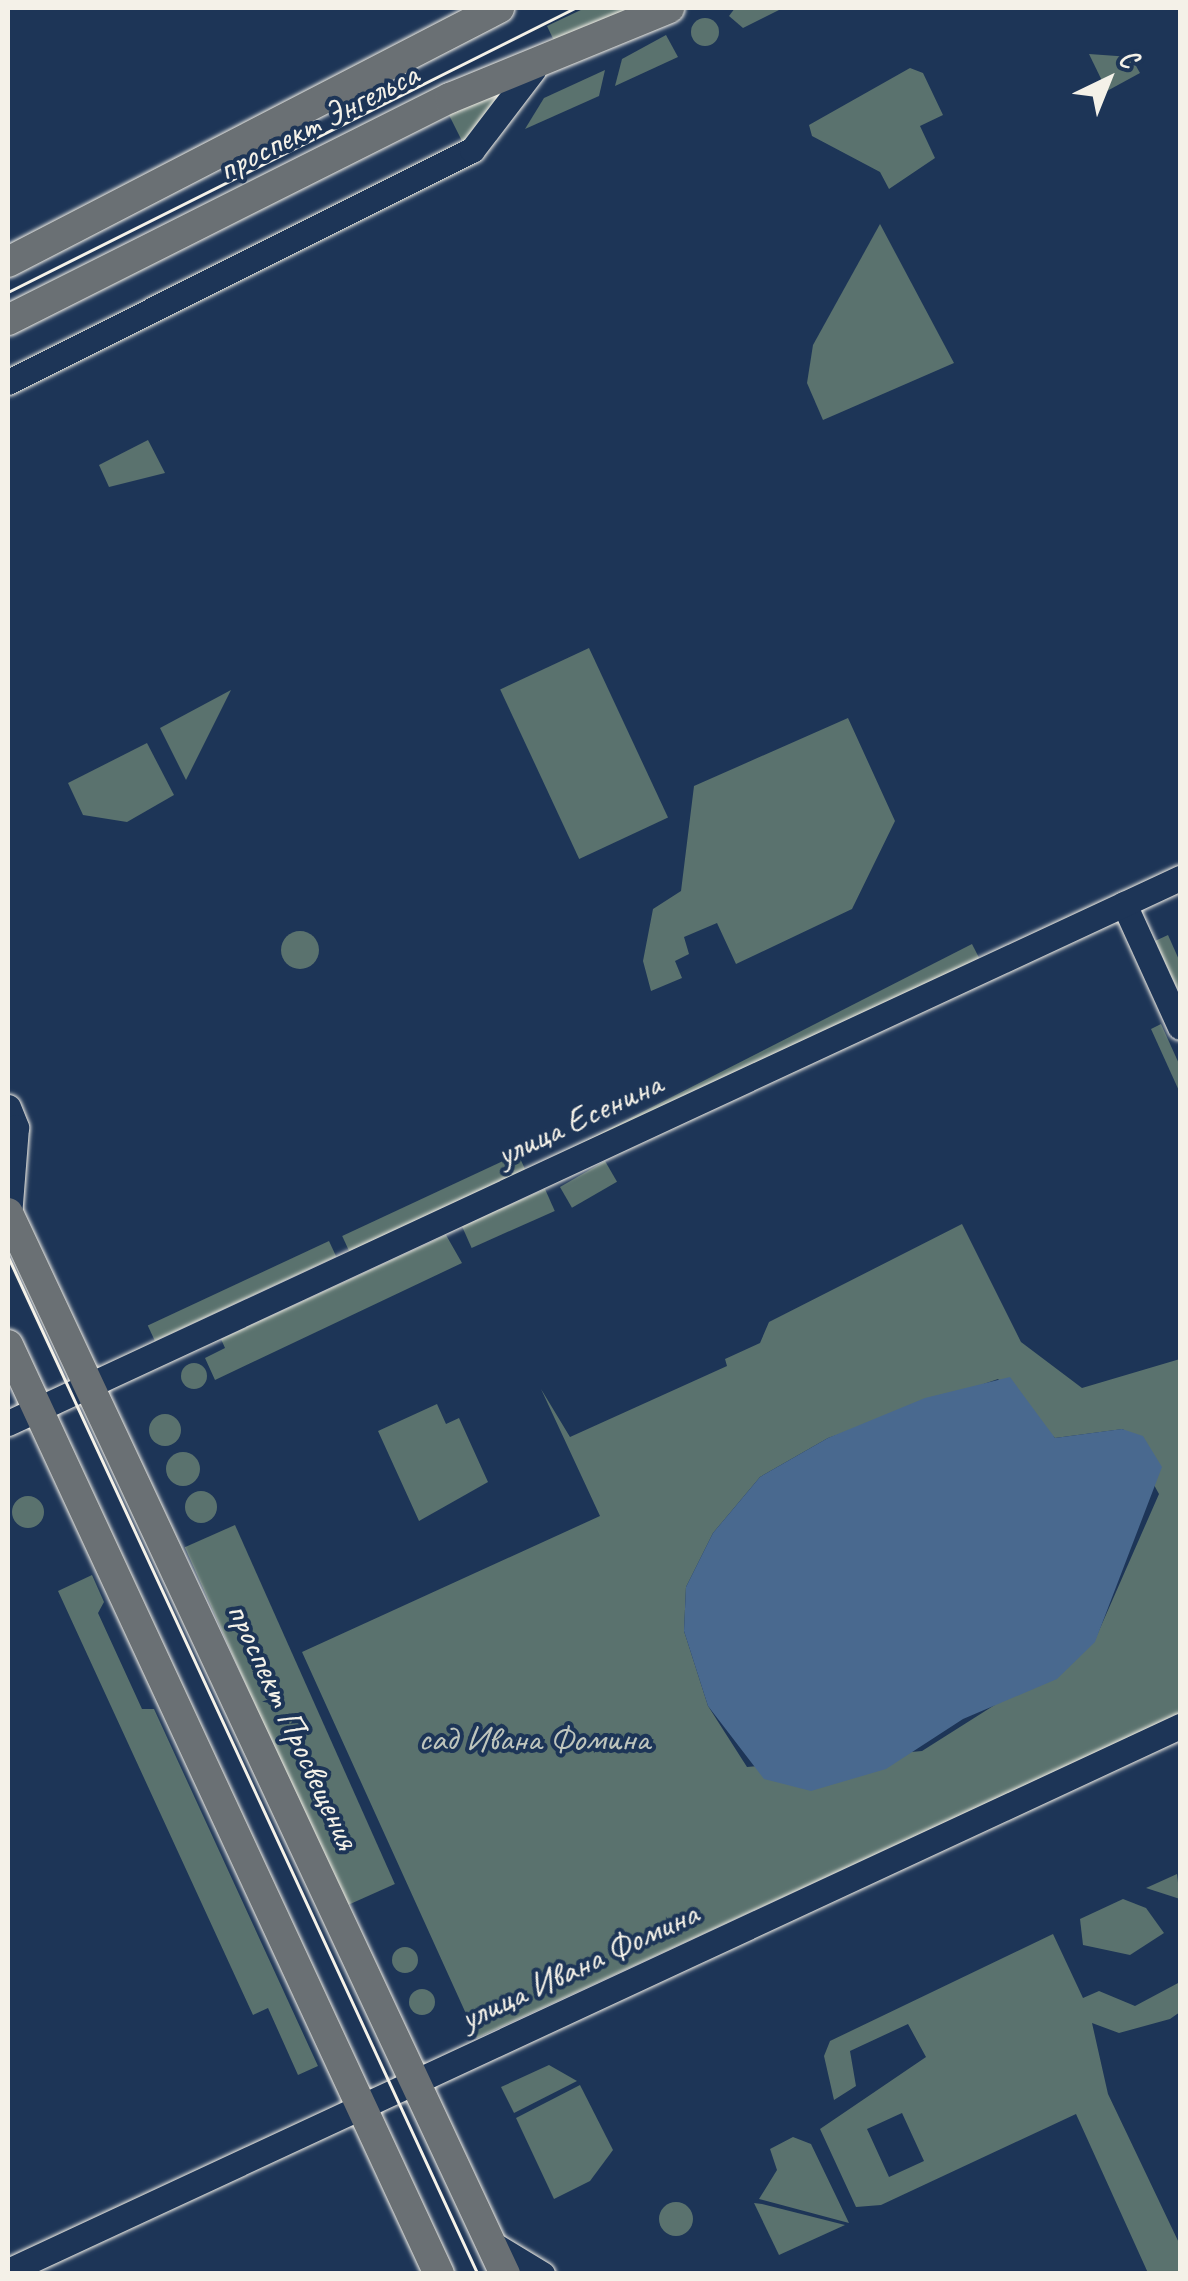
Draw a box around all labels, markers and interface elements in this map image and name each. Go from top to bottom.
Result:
north arrow [1058,30,1158,130]
text: С [1112,40,1146,75]
street label: проспект Энгельса [211,53,425,191]
street label: улица Есенина [490,1063,668,1175]
street label: проспект Просвещения [218,1596,368,1856]
park label: сад Ивана Фомина [419,1718,649,1760]
street label: улица Ивана Фомина [453,1893,705,2039]

